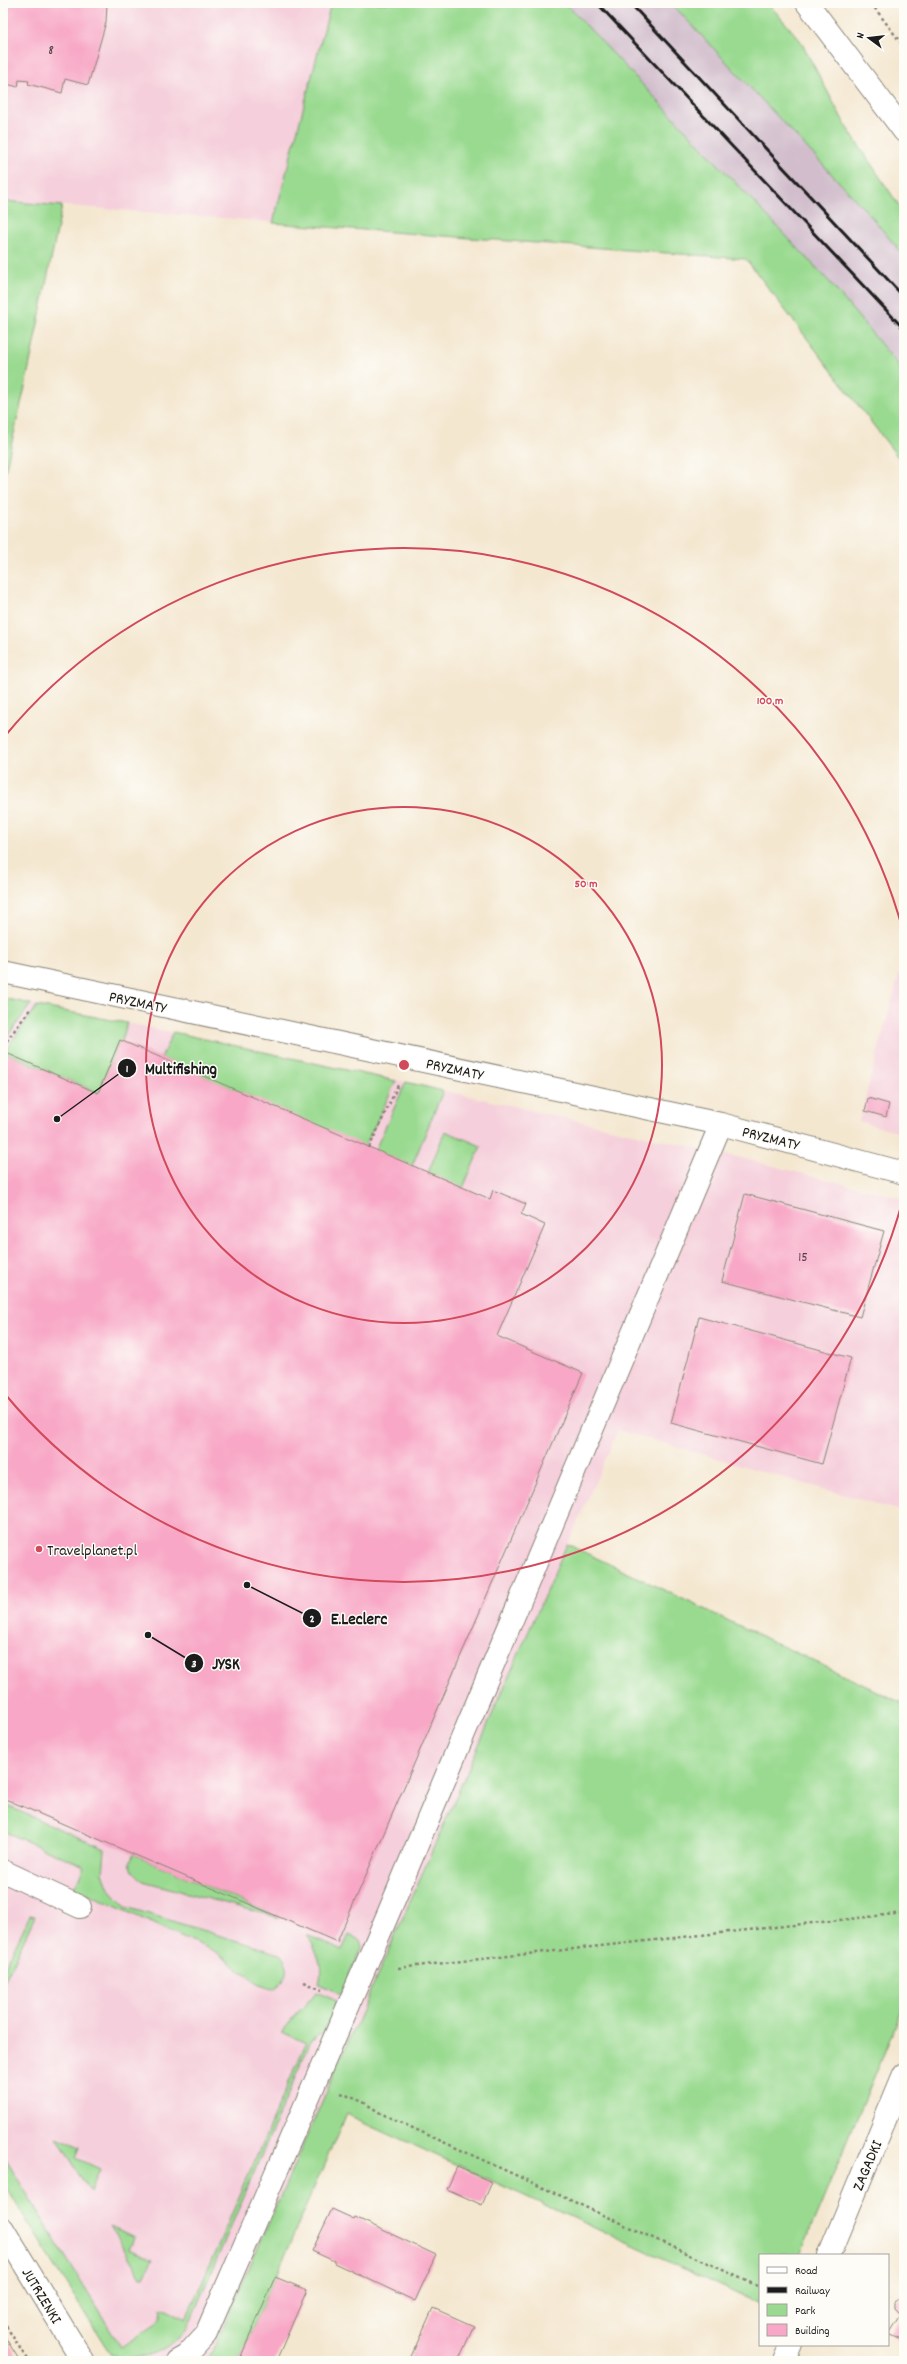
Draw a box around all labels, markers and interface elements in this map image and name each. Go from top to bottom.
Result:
north arrow [849,18,889,58]
text: N [853,31,870,41]
house number: 8 [48,41,54,61]
text: 100 m [757,693,783,710]
text: 50 m [574,876,598,893]
street label: PRYZMATY [107,986,170,1021]
street label: PRYZMATY [424,1053,487,1088]
callout: Multifishing [117,1054,225,1083]
centre of rings [397,1058,411,1072]
text: Multifishing [145,1059,217,1083]
text: 1 [126,1061,129,1078]
street label: PRYZMATY [739,1121,803,1158]
house number: 15 [798,1248,808,1268]
place label: Travelplanet.pl [47,1540,137,1563]
marker: Travelplanet.pl [34,1544,44,1554]
callout: E.Leclerc [302,1603,395,1632]
text: E.Leclerc [331,1609,387,1633]
text: 2 [309,1611,315,1628]
callout: JYSK [184,1648,248,1677]
text: JYSK [212,1654,240,1678]
text: 3 [191,1656,197,1673]
street label: ZAGADKI [847,2137,889,2195]
legend [759,2254,889,2346]
text: Road [795,2263,817,2280]
street label: JUTRZENKI [15,2264,67,2329]
text: Railway [795,2283,831,2300]
text: Park [795,2303,816,2320]
text: Building [795,2323,830,2340]

